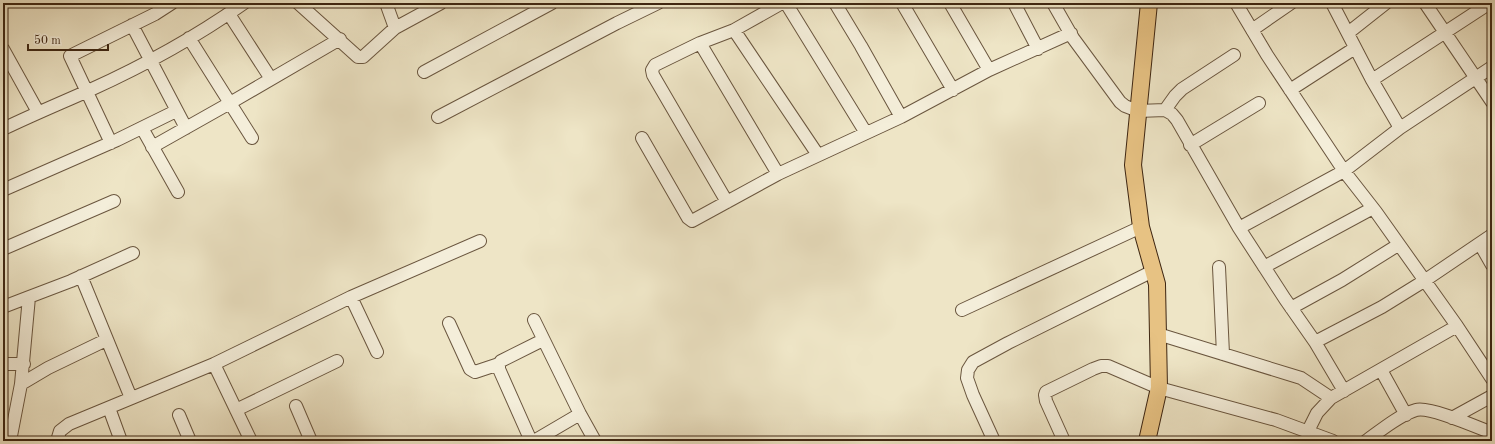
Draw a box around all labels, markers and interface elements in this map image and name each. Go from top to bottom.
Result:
scale bar [28,26,108,52]
text: 50 m [34,34,61,47]

